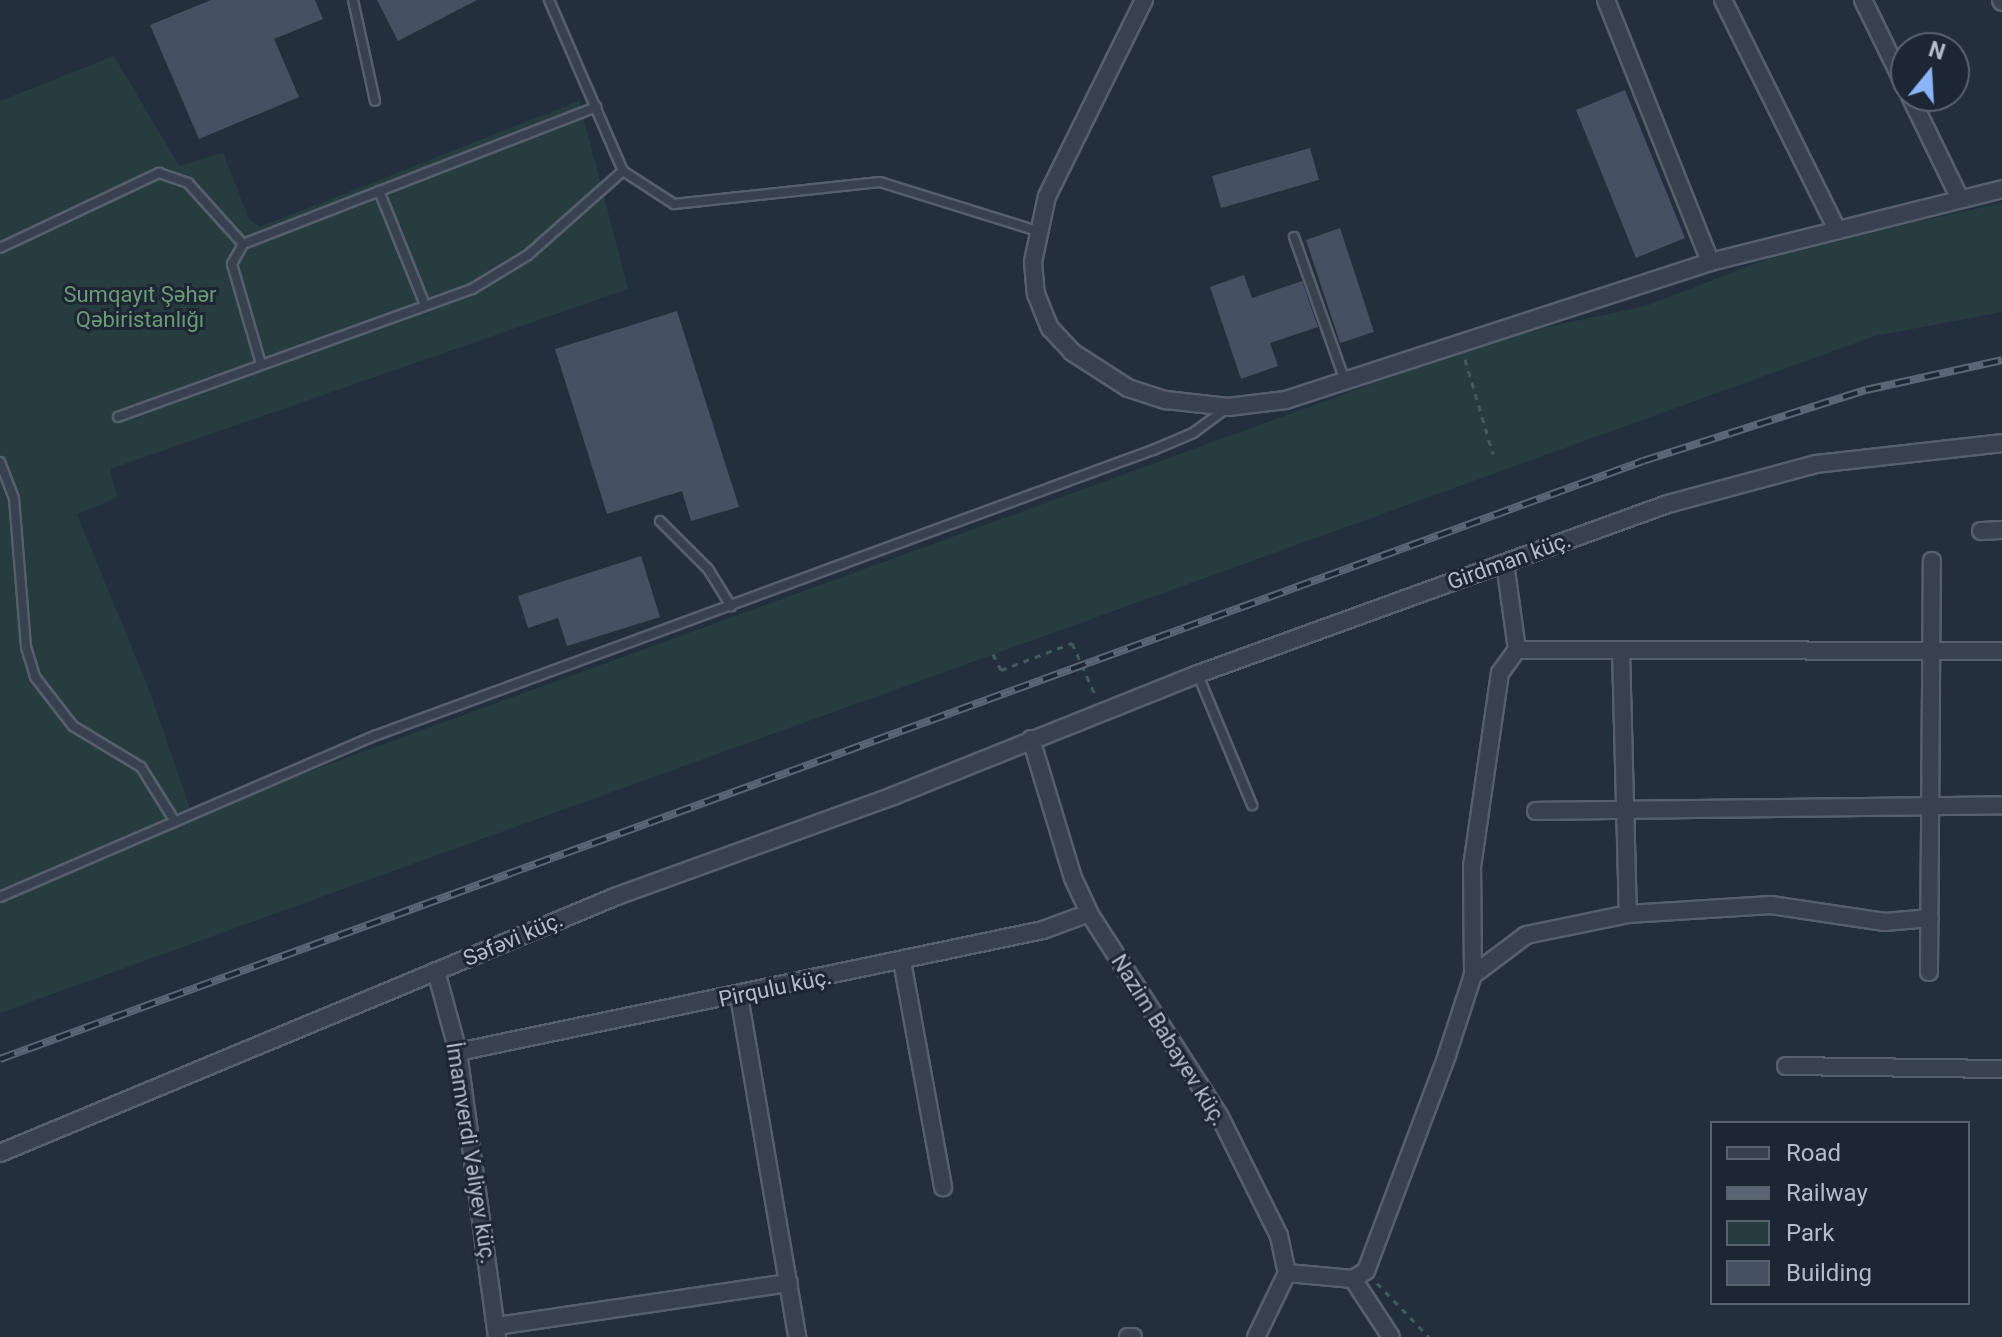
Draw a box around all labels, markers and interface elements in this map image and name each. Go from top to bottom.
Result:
north arrow [1890,32,1970,112]
text: N [1926,36,1948,65]
park label: Sumqayıt Şəhər Qəbiristanlığı [63,281,217,332]
street label: Girdman küç. [1444,526,1574,596]
street label: Səfəvi küç. [459,906,567,972]
street label: Nazim Babayev küç. [1106,949,1232,1131]
street label: Pirqulu küç. [716,963,834,1013]
street label: İmamverdi Vəliyev küç. [440,1040,502,1266]
legend [1710,1121,1970,1305]
text: Road [1786,1139,1841,1167]
text: Railway [1786,1179,1868,1207]
text: Park [1786,1219,1834,1247]
text: Building [1786,1259,1872,1287]

